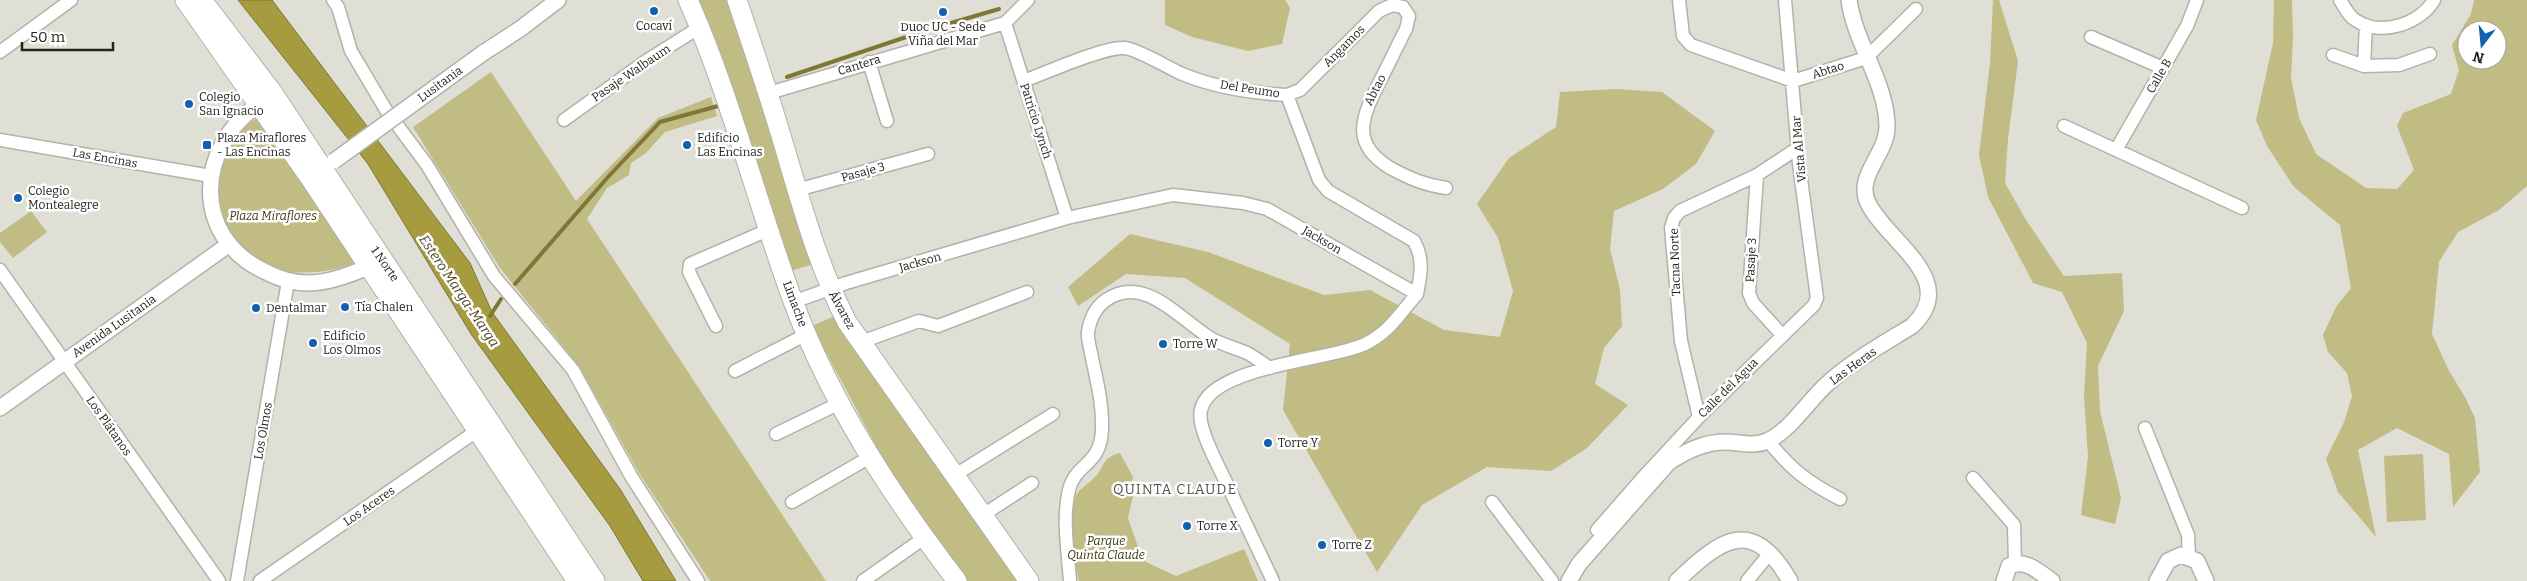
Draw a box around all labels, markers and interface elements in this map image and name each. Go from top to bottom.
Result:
marker: Cocaví [648,5,660,17]
marker: Duoc UC - Sede Viña del Mar [937,6,949,18]
place label: Cocaví [636,19,673,33]
scale bar [22,20,114,52]
place label: Duoc UC - Sede Viña del Mar [900,20,986,48]
north arrow [2457,20,2507,70]
street label: Angamos [1320,22,1368,70]
text: 50 m [30,28,66,46]
street label: Pasaje Walbaum [589,41,673,104]
text: N [2471,47,2486,67]
street label: Cantera [836,52,882,78]
street label: Calle B [2144,56,2174,96]
street label: Abtao [1810,58,1846,82]
street label: Lusitania [415,63,465,105]
street label: Abtao [1361,72,1389,108]
street label: Del Peumo [1219,77,1281,101]
street label: Patricio Lynch [1017,81,1055,161]
place label: Colegio San Ignacio [199,90,264,118]
marker: Colegio San Ignacio [183,98,195,110]
street label: Vista Al Mar [1789,114,1809,183]
place label: Plaza Miraflores - Las Encinas [217,131,307,159]
place label: Edificio Las Encinas [697,131,763,159]
marker: Plaza Miraflores - Las Encinas [201,139,213,151]
marker: Edificio Las Encinas [681,139,693,151]
street label: Las Encinas [71,145,139,171]
street label: Pasaje 3 [840,159,887,185]
place label: Colegio Montealegre [28,184,98,212]
marker: Colegio Montealegre [12,192,24,204]
park label: Plaza Miraflores [229,209,317,223]
street label: Jackson [1299,223,1344,257]
street label: Tacna Norte [1667,228,1683,296]
water label: Estero Marga-Marga [415,232,503,350]
street label: Pasaje 3 [1743,237,1759,283]
street label: 1 Norte [368,244,402,284]
street label: Jackson [896,249,943,275]
street label: Limache [780,279,810,329]
street label: Álvarez [826,288,859,332]
street label: Avenida Lusitania [69,292,159,360]
place label: Tía Chalen [355,300,414,314]
place label: Dentalmar [266,301,327,315]
marker: Tía Chalen [339,301,351,313]
marker: Dentalmar [250,302,262,314]
place label: Edificio Los Olmos [323,329,381,357]
marker: Edificio Los Olmos [307,337,319,349]
place label: Torre W [1173,337,1218,351]
marker: Torre W [1157,338,1169,350]
street label: Las Heras [1827,344,1879,388]
street label: Calle del Agua [1695,355,1761,421]
street label: Los Plátanos [83,394,135,459]
street label: Los Olmos [251,401,275,461]
place label: Torre Y [1278,436,1318,450]
marker: Torre Y [1262,437,1274,449]
district label: QUINTA CLAUDE [1113,481,1237,498]
street label: Los Aceres [341,483,398,529]
place label: Torre X [1197,519,1238,533]
marker: Torre X [1181,520,1193,532]
park label: Parque Quinta Claude [1067,534,1145,562]
place label: Torre Z [1332,538,1372,552]
marker: Torre Z [1316,539,1328,551]

